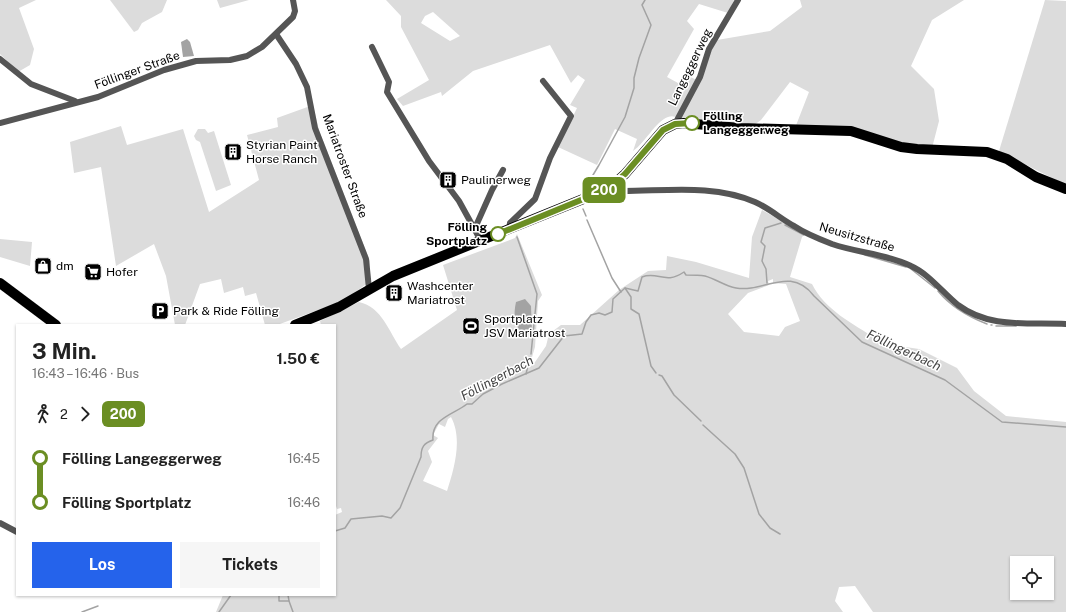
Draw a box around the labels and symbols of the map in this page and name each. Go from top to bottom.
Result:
street label: Langeggerweg [665,26,715,108]
street label: Föllinger Straße [92,48,182,92]
place label: Fölling Langeggerweg [703,109,789,137]
street label: Mariatroster Straße [320,112,370,220]
marker: Fölling Langeggerweg [684,115,700,131]
place label: Styrian Paint Horse Ranch [246,138,318,166]
building icon: Styrian Paint Horse Ranch [223,142,243,162]
building icon: Paulinerweg [438,170,458,190]
place label: Paulinerweg [461,173,531,187]
line badge: 200 [581,177,627,203]
place label: Fölling Sportplatz [426,220,487,248]
street label: Neusitzstraße [818,220,896,255]
marker: Fölling Sportplatz [490,226,506,242]
shop icon: dm [33,256,53,276]
place label: dm [56,259,74,273]
supermarket icon: Hofer [83,262,103,282]
place label: Hofer [106,265,138,279]
place label: Washcenter Mariatrost [407,279,474,307]
building icon: Washcenter Mariatrost [384,283,404,303]
parking icon: Park & Ride Fölling [150,301,170,321]
place label: Park & Ride Fölling [173,304,279,318]
place label: Sportplatz JSV Mariatrost [484,312,566,340]
sports icon: Sportplatz JSV Mariatrost [461,316,481,336]
water label: Föllingerbach [864,326,944,374]
water label: Föllingerbach [458,353,536,403]

